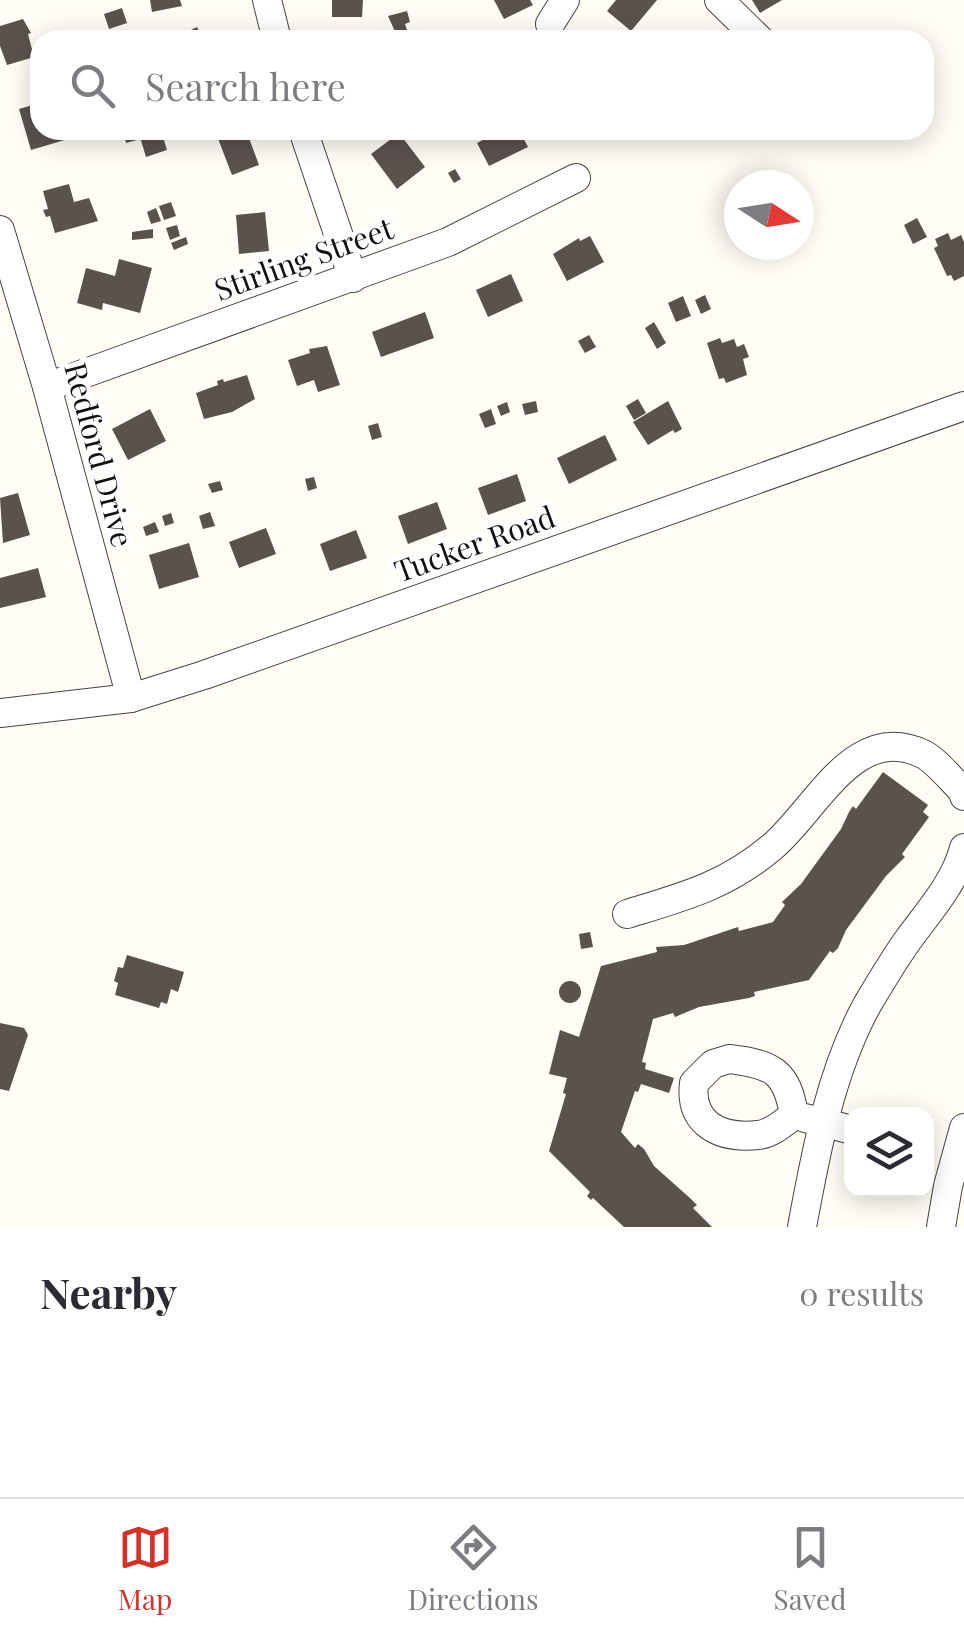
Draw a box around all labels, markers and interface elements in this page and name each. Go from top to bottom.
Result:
search box [30,30,934,140]
icon: search [65,58,120,113]
text: Search here [145,60,346,111]
north arrow [724,170,814,260]
street label: Stirling Street [209,207,398,309]
street label: Redford Drive [56,358,144,551]
street label: Tucker Road [389,496,560,591]
map controls [844,1107,934,1197]
button: layers [844,1107,934,1197]
text: Nearby [40,1264,177,1320]
text: 0 results [799,1271,924,1314]
tab: Map [118,1520,173,1617]
tab: Directions [408,1520,538,1617]
tab: Saved [774,1520,846,1617]

